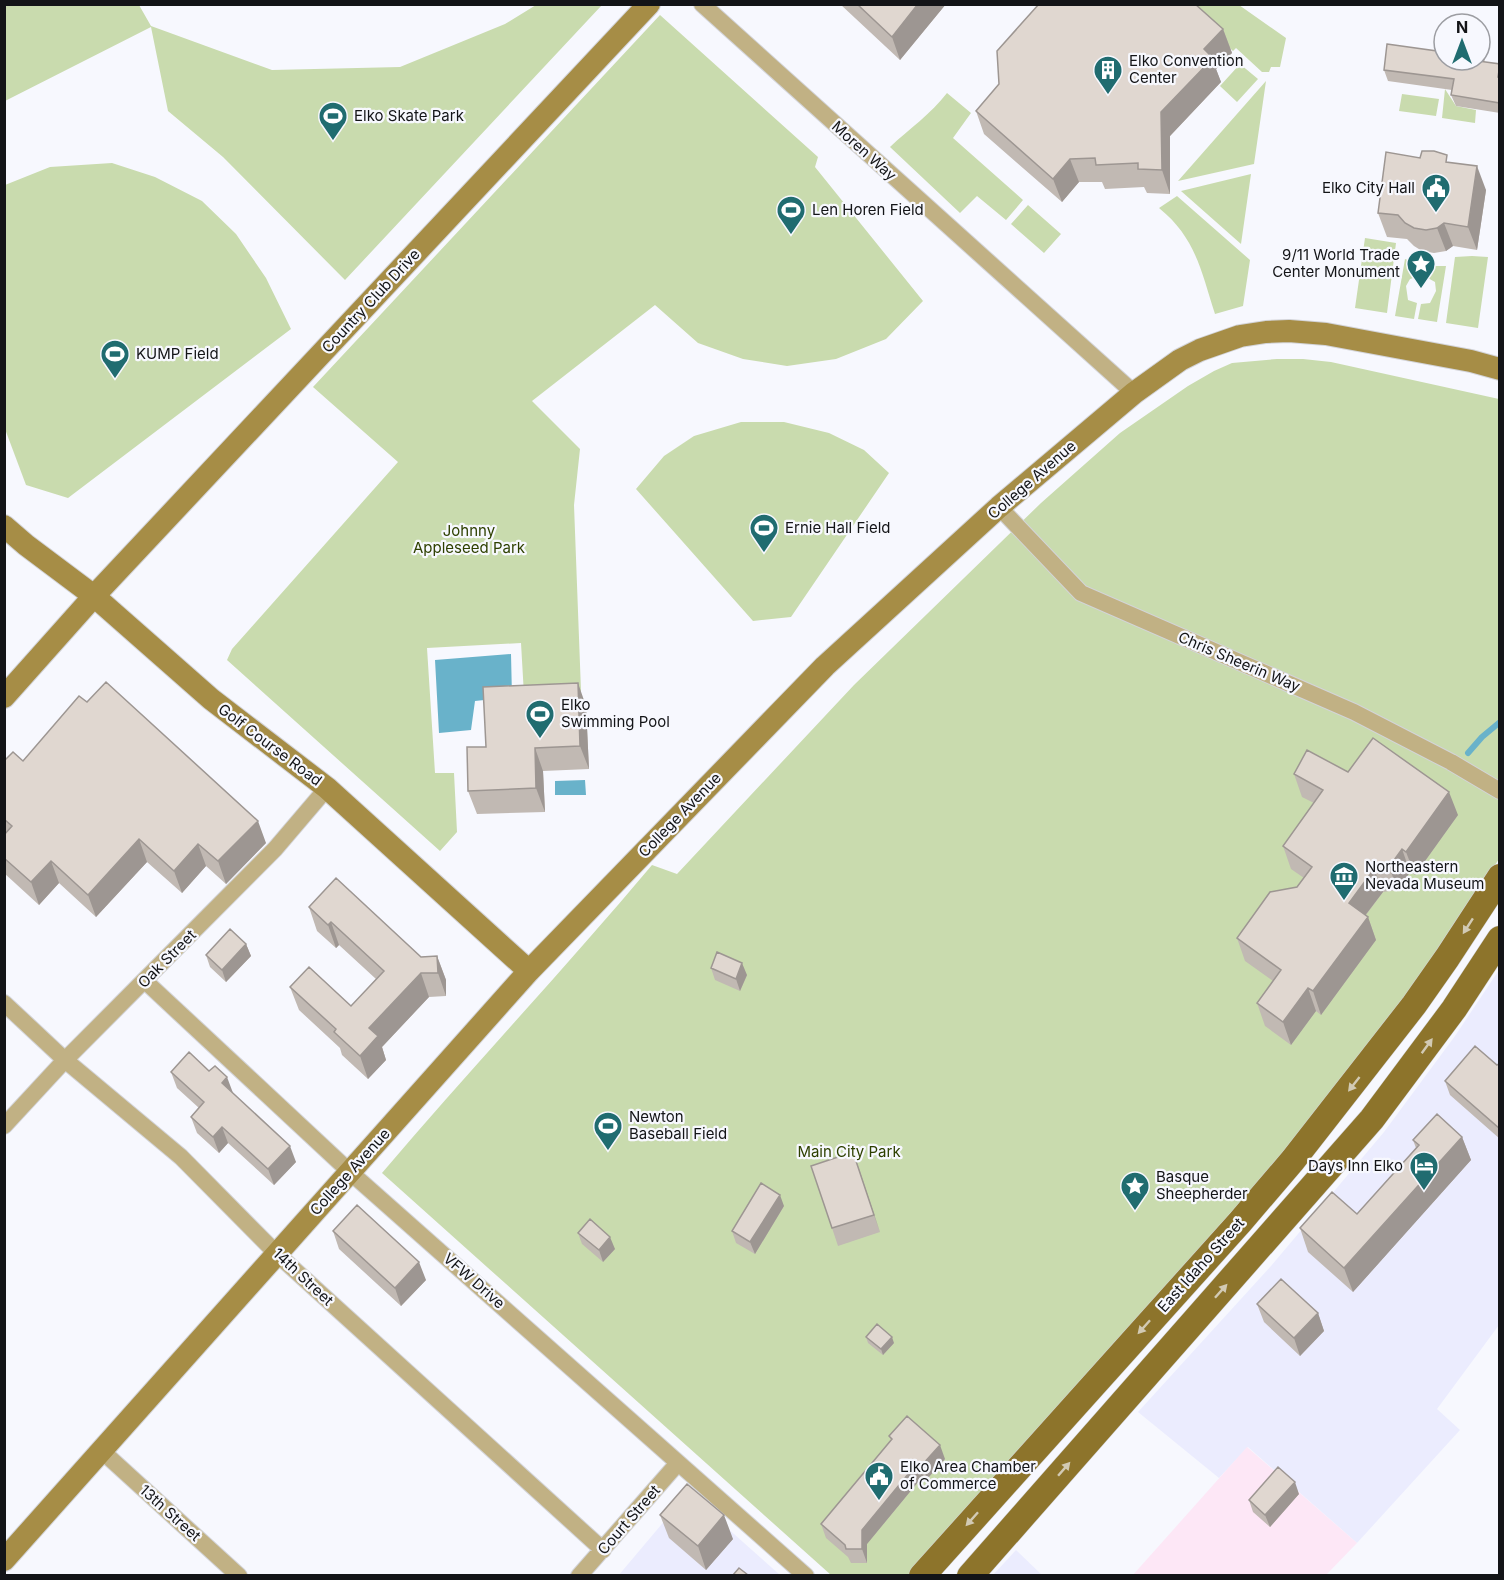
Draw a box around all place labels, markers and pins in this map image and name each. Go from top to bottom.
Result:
place label: Elko Convention Center [1129,51,1244,87]
building icon: Elko Convention Center [1092,54,1124,96]
sports icon: Elko Skate Park [317,100,349,142]
place label: Elko Skate Park [354,106,465,125]
public building icon: Elko City Hall [1420,172,1452,214]
place label: Elko City Hall [1322,178,1415,197]
sports icon: Len Horen Field [775,194,807,236]
place label: Len Horen Field [812,200,924,219]
place label: 9/11 World Trade Center Monument [1272,245,1400,281]
place icon: 9/11 World Trade Center Monument [1405,248,1437,290]
sports icon: KUMP Field [99,338,131,380]
place label: KUMP Field [136,344,219,363]
sports icon: Ernie Hall Field [748,512,780,554]
place label: Ernie Hall Field [785,518,890,537]
place label: Elko Swimming Pool [561,695,670,731]
sports icon: Elko Swimming Pool [524,698,556,740]
place label: Northeastern Nevada Museum [1365,857,1484,893]
museum icon: Northeastern Nevada Museum [1328,860,1360,902]
place label: Newton Baseball Field [629,1107,727,1143]
sports icon: Newton Baseball Field [592,1110,624,1152]
hotel icon: Days Inn Elko [1408,1150,1440,1192]
place label: Days Inn Elko [1308,1156,1403,1175]
place label: Basque Sheepherder [1156,1167,1248,1203]
place icon: Basque Sheepherder [1119,1170,1151,1212]
place label: Elko Area Chamber of Commerce [900,1457,1036,1493]
public building icon: Elko Area Chamber of Commerce [863,1460,895,1502]

